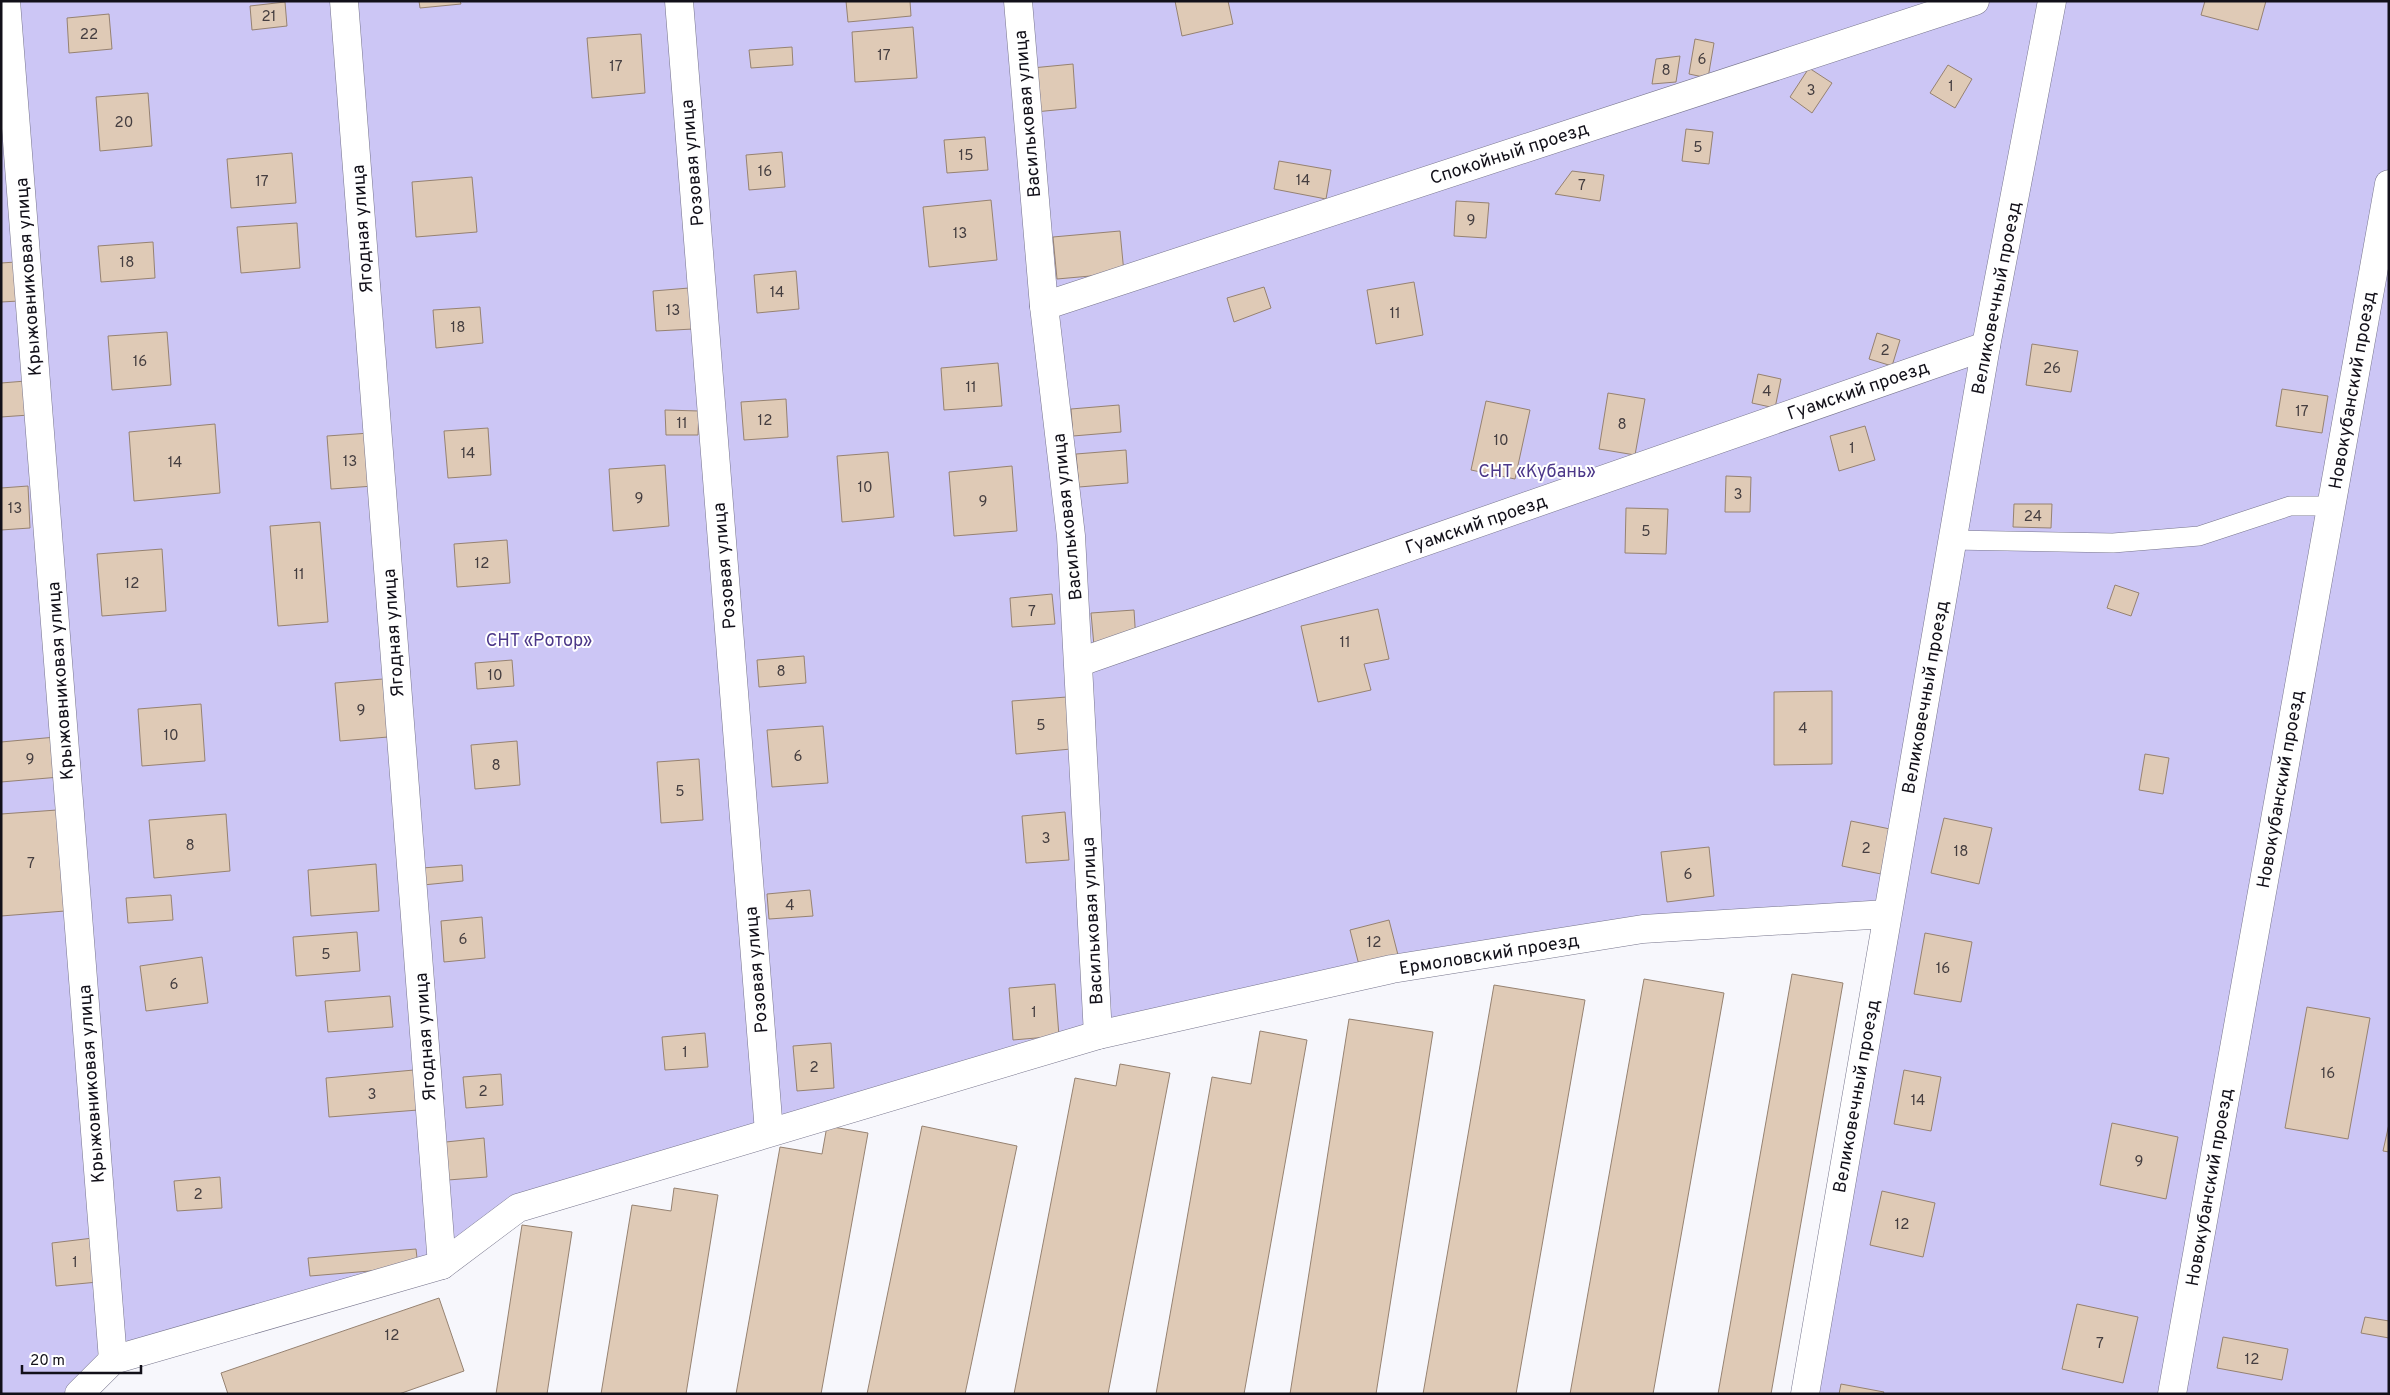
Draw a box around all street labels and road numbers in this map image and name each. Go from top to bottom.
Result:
street label: Васильковая улица [1010,29,1047,199]
street label: Розовая улица [676,98,710,227]
street label: Спокойный проезд [1427,118,1592,191]
street label: Ягодная улица [348,164,379,294]
street label: Крыжовниковая улица [11,177,48,377]
street label: Великовечный проезд [1967,200,2028,397]
street label: Новокубанский проезд [2325,289,2382,491]
street label: Гуамский проезд [1785,356,1932,426]
street label: Васильковая улица [1048,432,1089,602]
street label: Гуамский проезд [1403,490,1550,560]
street label: Розовая улица [708,501,742,630]
street label: Ягодная улица [379,568,410,698]
street label: Крыжовниковая улица [43,581,80,781]
street label: Великовечный проезд [1898,599,1955,796]
street label: Новокубанский проезд [2253,688,2310,890]
street label: Васильковая улица [1078,836,1109,1005]
street label: Розовая улица [740,905,774,1034]
street label: Ермоловский проезд [1398,930,1581,981]
street label: Ягодная улица [411,972,442,1102]
street label: Крыжовниковая улица [74,984,111,1184]
street label: Великовечный проезд [1829,998,1886,1195]
street label: Новокубанский проезд [2182,1086,2239,1288]

